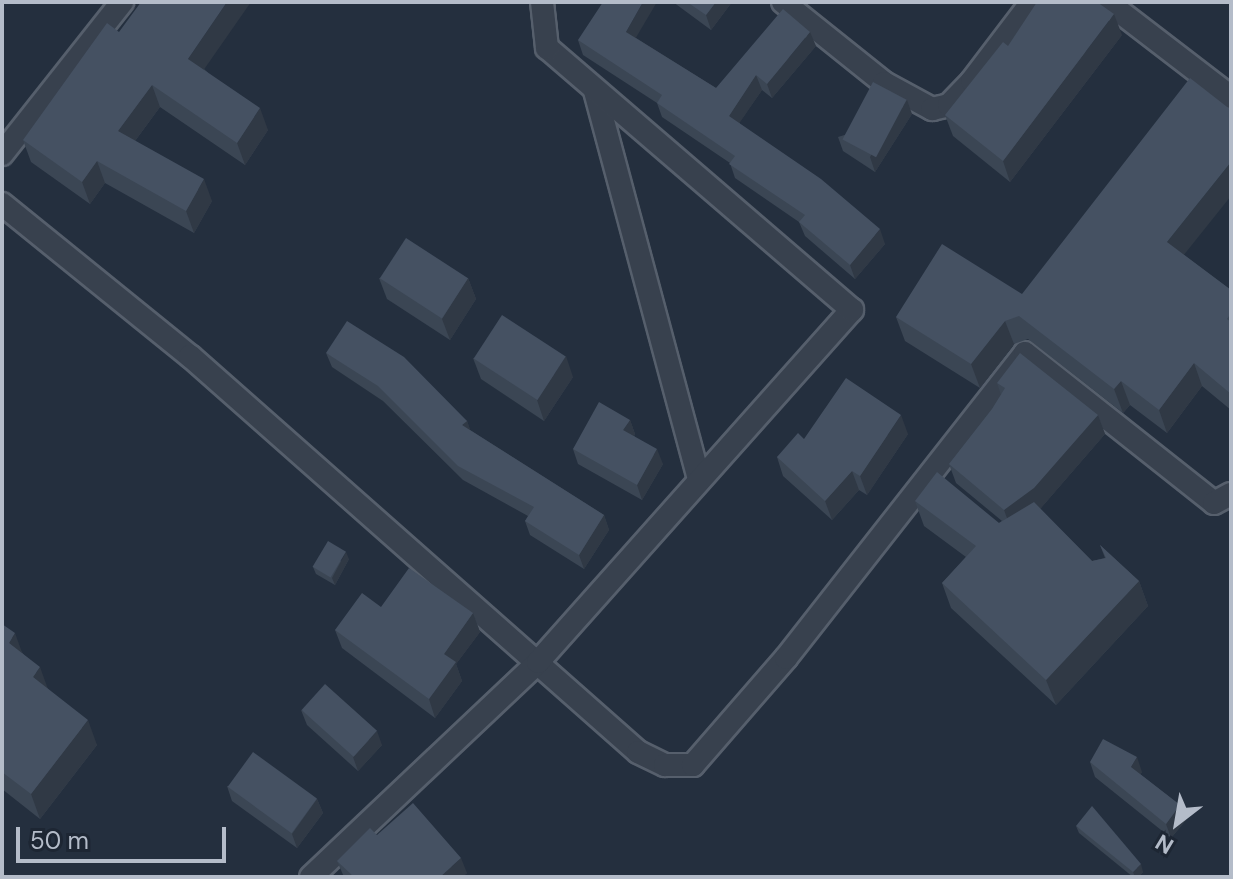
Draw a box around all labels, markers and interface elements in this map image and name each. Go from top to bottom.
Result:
north arrow [1137,783,1217,863]
scale bar [20,811,230,861]
text: 50 m [30,825,89,856]
text: N [1150,827,1179,861]

